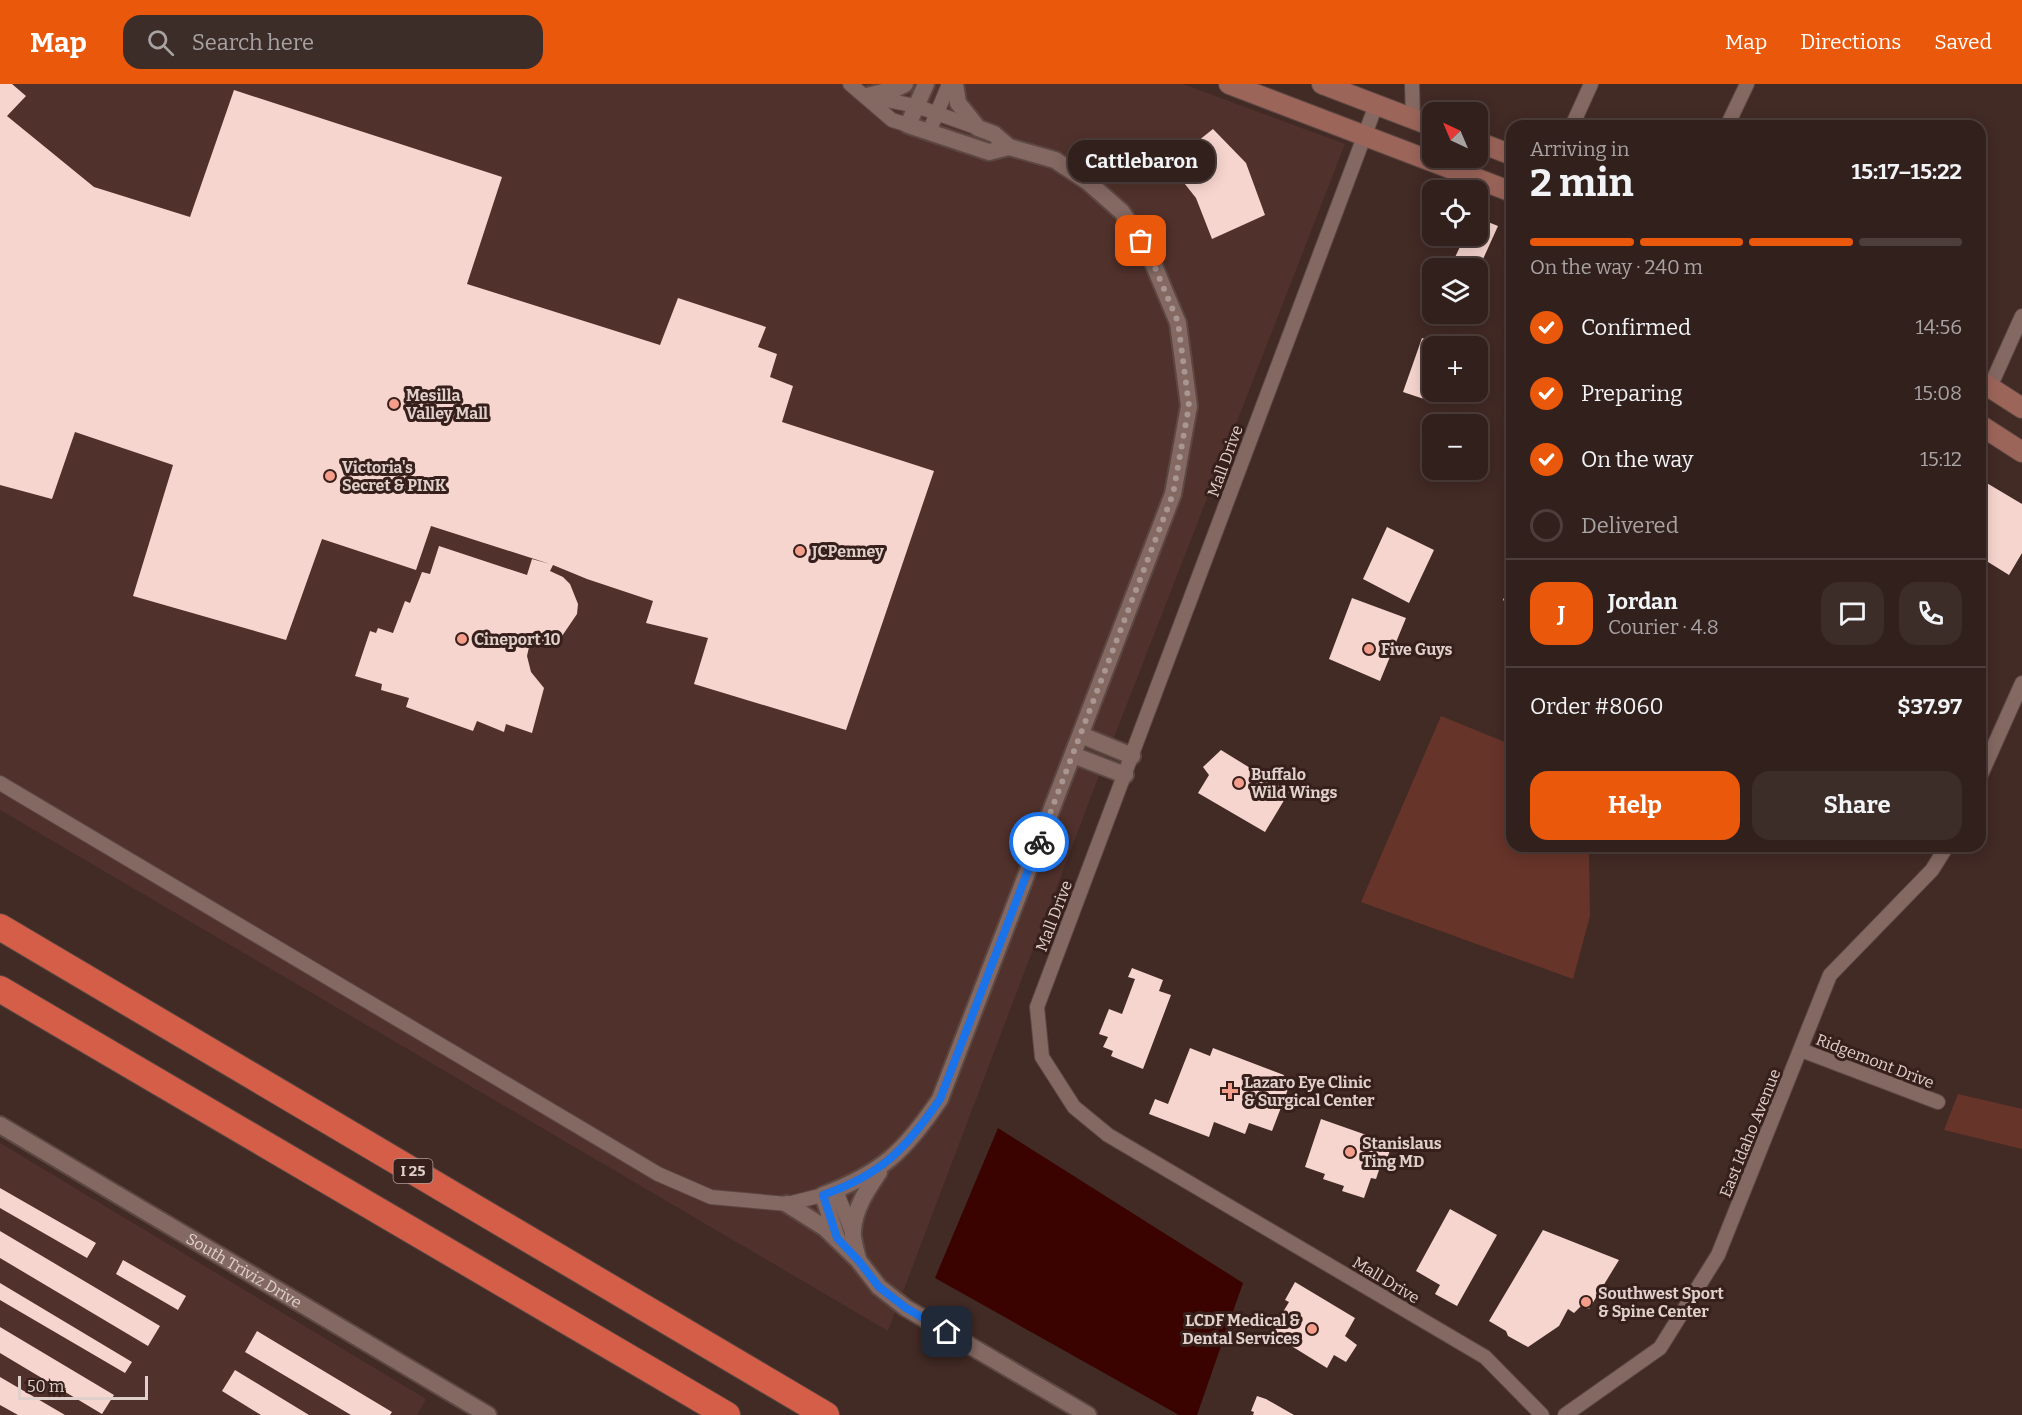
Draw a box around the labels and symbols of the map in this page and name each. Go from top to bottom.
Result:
north arrow [1422,102,1488,168]
callout: Cattlebaron [1068,139,1214,181]
pin [1115,215,1166,266]
place label: Mesilla Valley Mall [406,386,488,423]
marker: Mesilla Valley Mall [387,397,401,411]
street label: Mall Drive [1203,423,1247,499]
place label: Victoria's Secret & PINK [342,458,447,495]
marker: Victoria's Secret & PINK [323,469,337,483]
place label: JCPenney [811,542,884,561]
marker: JCPenney [793,544,807,558]
place label: Cineport 10 [474,630,561,649]
marker: Cineport 10 [455,632,469,646]
place label: Five Guys [1381,640,1453,659]
marker: Five Guys [1362,642,1376,656]
place label: Buffalo Wild Wings [1251,765,1338,802]
marker: Buffalo Wild Wings [1232,776,1246,790]
courier [1009,812,1069,872]
street label: Mall Drive [1032,878,1076,954]
street label: Ridgemont Drive [1813,1030,1937,1092]
street label: East Idaho Avenue [1716,1066,1784,1200]
place label: Lazaro Eye Clinic & Surgical Center [1244,1073,1375,1110]
marker: Lazaro Eye Clinic & Surgical Center [1221,1082,1239,1100]
place label: Stanislaus Ting MD [1362,1134,1442,1171]
marker: Stanislaus Ting MD [1343,1145,1357,1159]
road number: I 25 [394,1159,432,1183]
street label: South Triviz Drive [183,1228,305,1312]
street label: Mall Drive [1349,1253,1423,1307]
place label: Southwest Sport & Spine Center [1598,1284,1725,1321]
marker: Southwest Sport & Spine Center [1579,1295,1593,1309]
pin [921,1306,972,1357]
place label: LCDF Medical & Dental Services [1182,1311,1300,1348]
marker: LCDF Medical & Dental Services [1305,1322,1319,1336]
scale bar [18,1373,148,1400]

